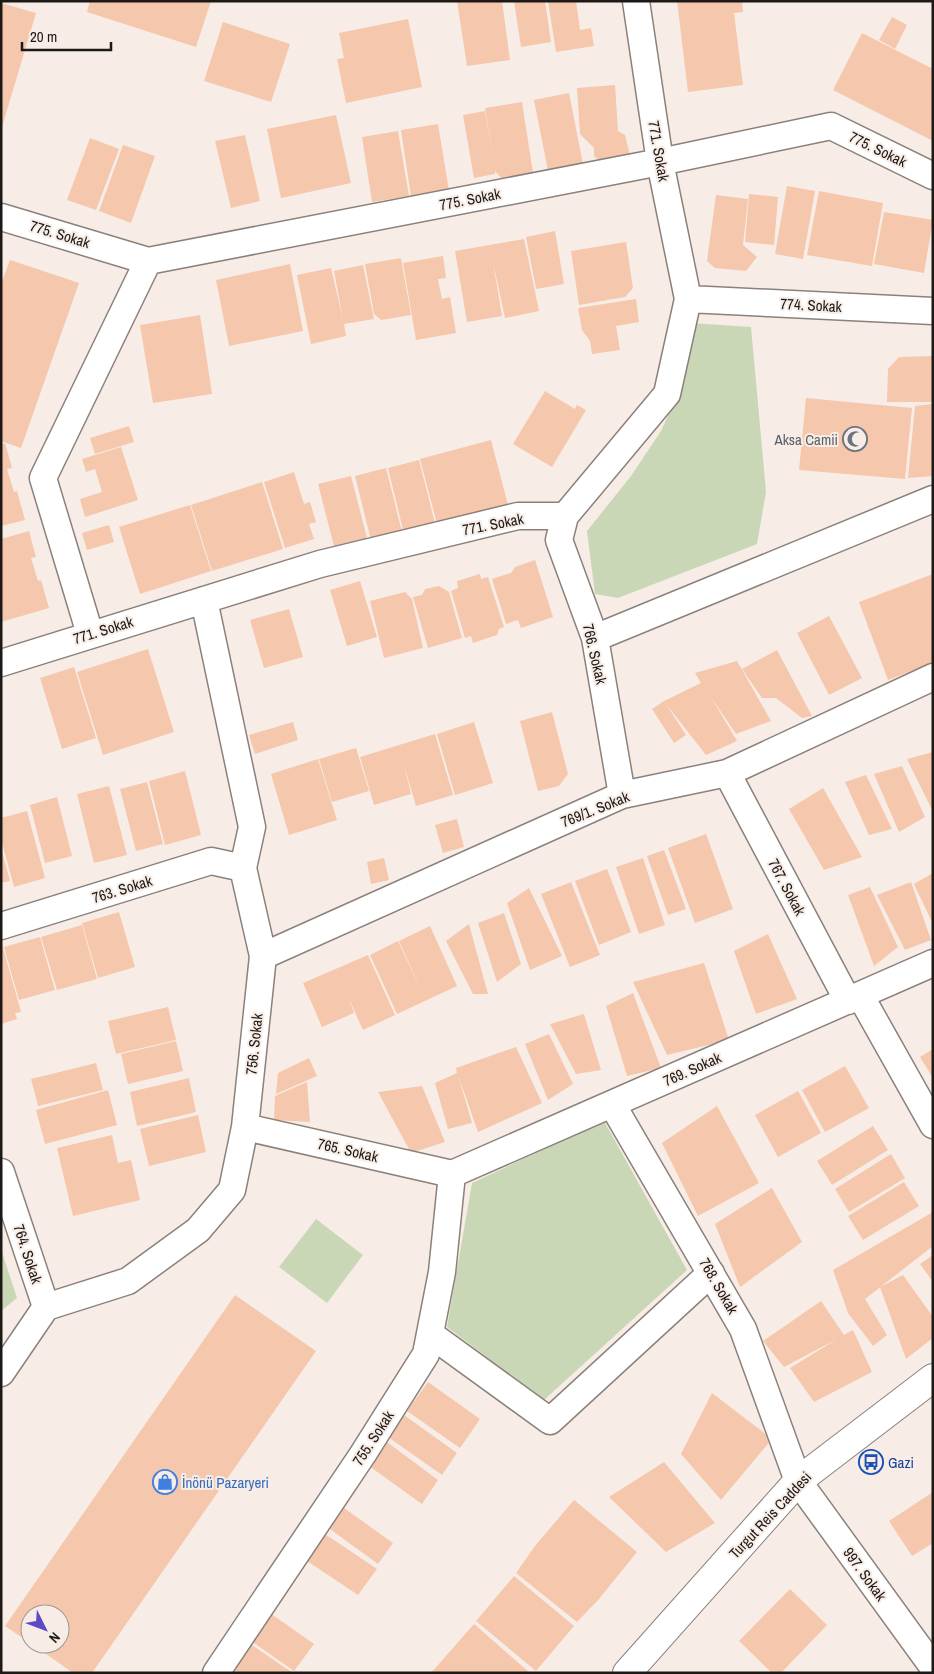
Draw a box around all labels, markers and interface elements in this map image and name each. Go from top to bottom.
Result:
scale bar [22,20,111,52]
text: 20 m [30,26,57,47]
street label: 771. Sokak [643,119,675,184]
street label: 775. Sokak [846,126,911,172]
street label: 775. Sokak [438,183,503,215]
street label: 775. Sokak [28,215,93,253]
street label: 774. Sokak [780,293,843,317]
mosque icon: Aksa Camii [842,426,868,452]
place label: Aksa Camii [773,429,838,450]
street label: 771. Sokak [461,508,526,540]
street label: 771. Sokak [71,611,136,649]
street label: 766. Sokak [578,622,612,687]
street label: 769/1. Sokak [558,785,633,832]
street label: 767. Sokak [763,855,811,920]
street label: 763. Sokak [90,870,155,908]
street label: 756. Sokak [240,1011,268,1076]
street label: 769. Sokak [660,1047,725,1091]
street label: 765. Sokak [316,1133,381,1167]
street label: 764. Sokak [9,1221,48,1287]
street label: 768. Sokak [695,1254,744,1319]
street label: 755. Sokak [347,1406,399,1470]
bus stop icon: Gazi [858,1449,884,1475]
place label: Gazi [888,1452,914,1473]
street label: Turgut Reis Caddesi [724,1467,816,1563]
shop icon: İnönü Pazaryeri [152,1469,178,1495]
place label: İnönü Pazaryeri [182,1472,269,1493]
street label: 997. Sokak [838,1543,892,1606]
north arrow [20,1604,70,1654]
text: N [45,1629,64,1647]

